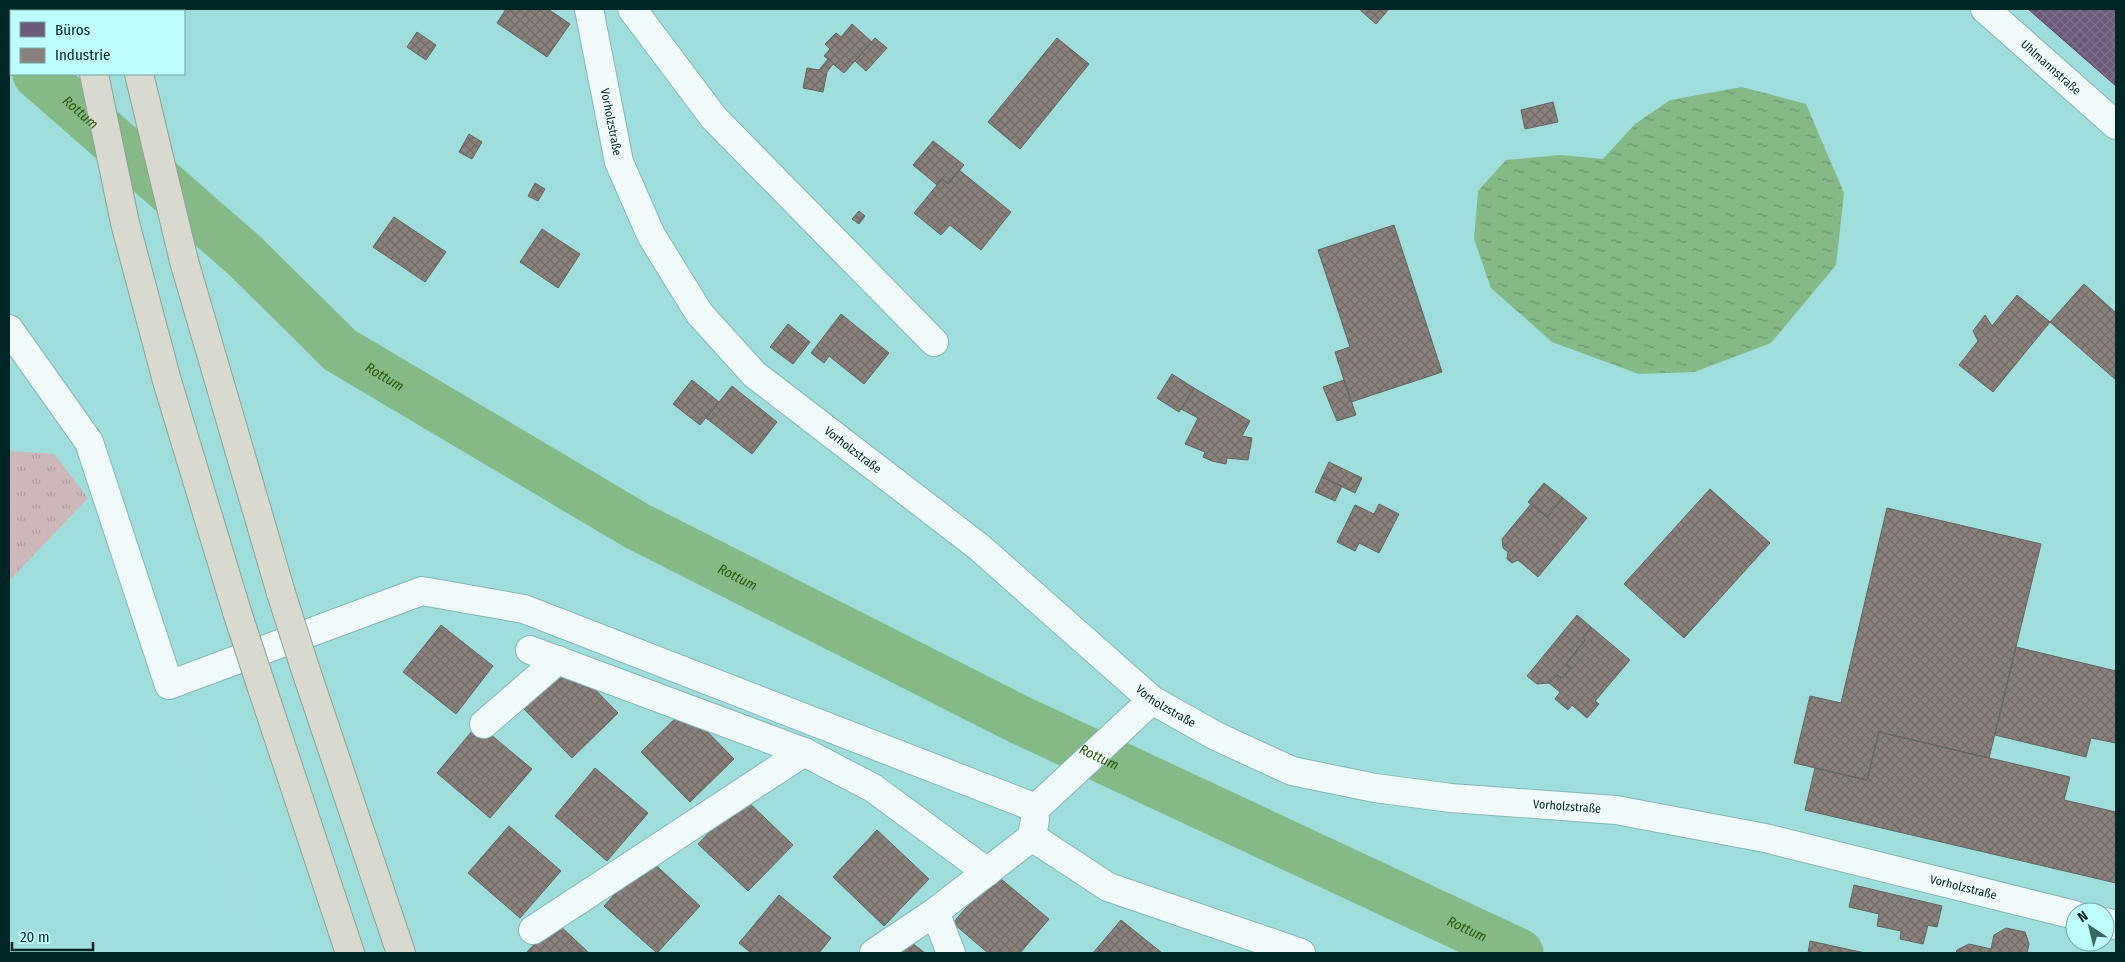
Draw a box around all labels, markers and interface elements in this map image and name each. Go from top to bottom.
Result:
legend [10,10,185,75]
text: Büros [55,21,90,39]
street label: Uhlmannstraße [2018,37,2084,98]
text: Industrie [55,46,110,64]
street label: Vorholzstraße [598,87,625,157]
water label: Rottum [59,92,102,133]
water label: Rottum [362,359,407,395]
street label: Vorholzstraße [822,424,884,476]
water label: Rottum [715,560,760,594]
street label: Vorholzstraße [1133,682,1198,730]
water label: Rottum [1076,741,1122,774]
street label: Vorholzstraße [1533,797,1602,816]
street label: Vorholzstraße [1929,872,1998,902]
north arrow [2065,902,2115,952]
text: N [2075,907,2091,926]
water label: Rottum [1444,913,1489,946]
scale bar [12,920,94,952]
text: 20 m [20,928,50,946]

